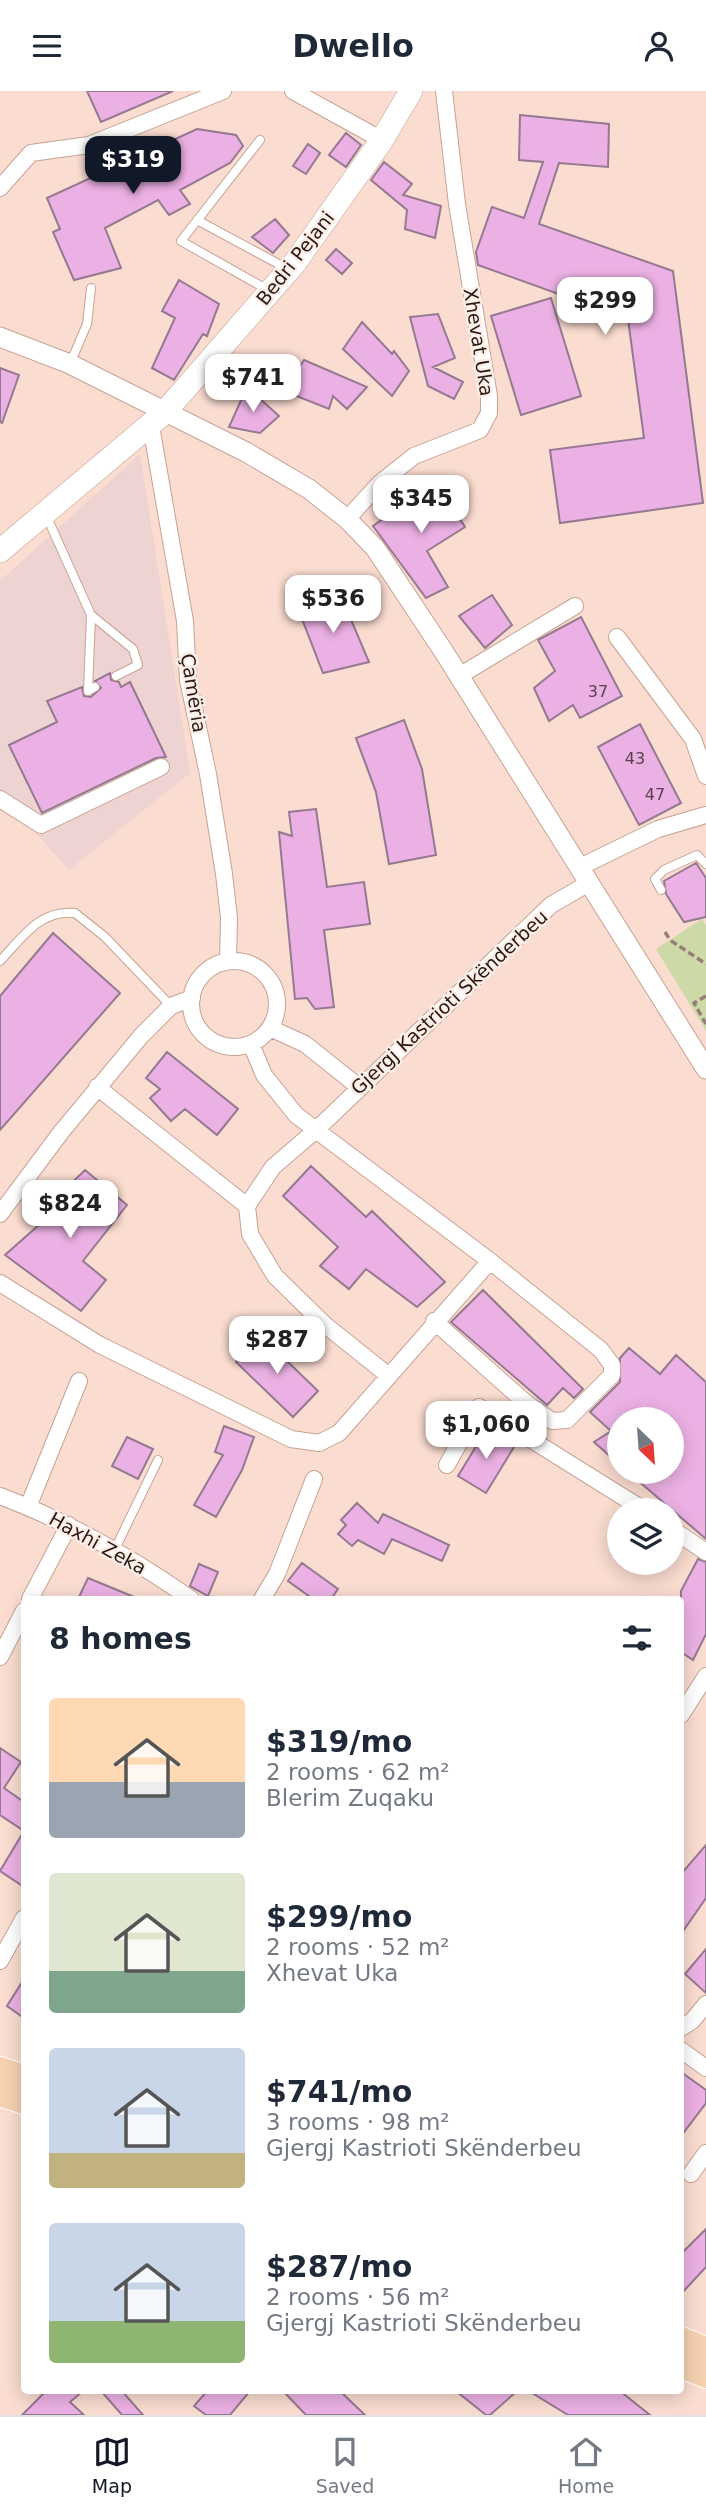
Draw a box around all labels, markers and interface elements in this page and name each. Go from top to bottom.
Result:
icon: menu [28,27,66,65]
text: Dwello [292,27,414,65]
icon: person [640,27,678,65]
pin: $319 [92,137,174,196]
text: $319 [101,146,165,172]
street label: Bedri Pejani [252,207,338,309]
pin: $299 [564,278,646,337]
street label: Xhevat Uka [460,286,498,398]
text: $299 [573,287,637,313]
pin: $741 [212,355,294,414]
text: $741 [221,364,285,390]
pin: $345 [380,475,462,535]
text: $345 [389,485,453,511]
pin: $536 [292,575,374,635]
text: $536 [301,585,365,611]
street label: Çamëria [177,652,211,734]
house number: 37 [588,682,608,701]
house number: 43 [625,749,645,768]
house number: 47 [645,785,665,804]
street label: Gjergj Kastrioti Skënderbeu [346,905,552,1099]
pin: $824 [29,1181,111,1240]
text: $824 [38,1190,102,1216]
pin: $287 [236,1317,318,1376]
text: $287 [245,1326,309,1352]
pin: $1,060 [429,1401,543,1461]
north arrow [607,1407,684,1484]
map controls [607,1407,684,1575]
text: $1,060 [442,1411,530,1437]
button: layers [607,1498,684,1575]
street label: Haxhi Zeka [46,1507,150,1579]
icon: filters [618,1619,656,1657]
text: 8 homes [49,1621,192,1656]
text: $319/mo [266,1724,412,1759]
icon: home [105,1726,189,1810]
text: 2 rooms · 62 m² [266,1759,450,1785]
text: Blerim Zuqaku [266,1785,434,1811]
text: $299/mo [266,1899,412,1934]
icon: home [105,1901,189,1985]
text: 2 rooms · 52 m² [266,1934,450,1960]
text: Xhevat Uka [266,1960,398,1986]
text: $741/mo [266,2074,412,2109]
icon: home [105,2076,189,2160]
text: 3 rooms · 98 m² [266,2109,450,2135]
text: Gjergj Kastrioti Skënderbeu [266,2135,582,2161]
text: $287/mo [266,2249,412,2284]
icon: home [105,2251,189,2335]
text: 2 rooms · 56 m² [266,2284,450,2310]
text: Gjergj Kastrioti Skënderbeu [266,2310,582,2336]
tab: Map [92,2433,132,2497]
tab: Saved [316,2433,374,2497]
tab: Home [558,2433,614,2497]

